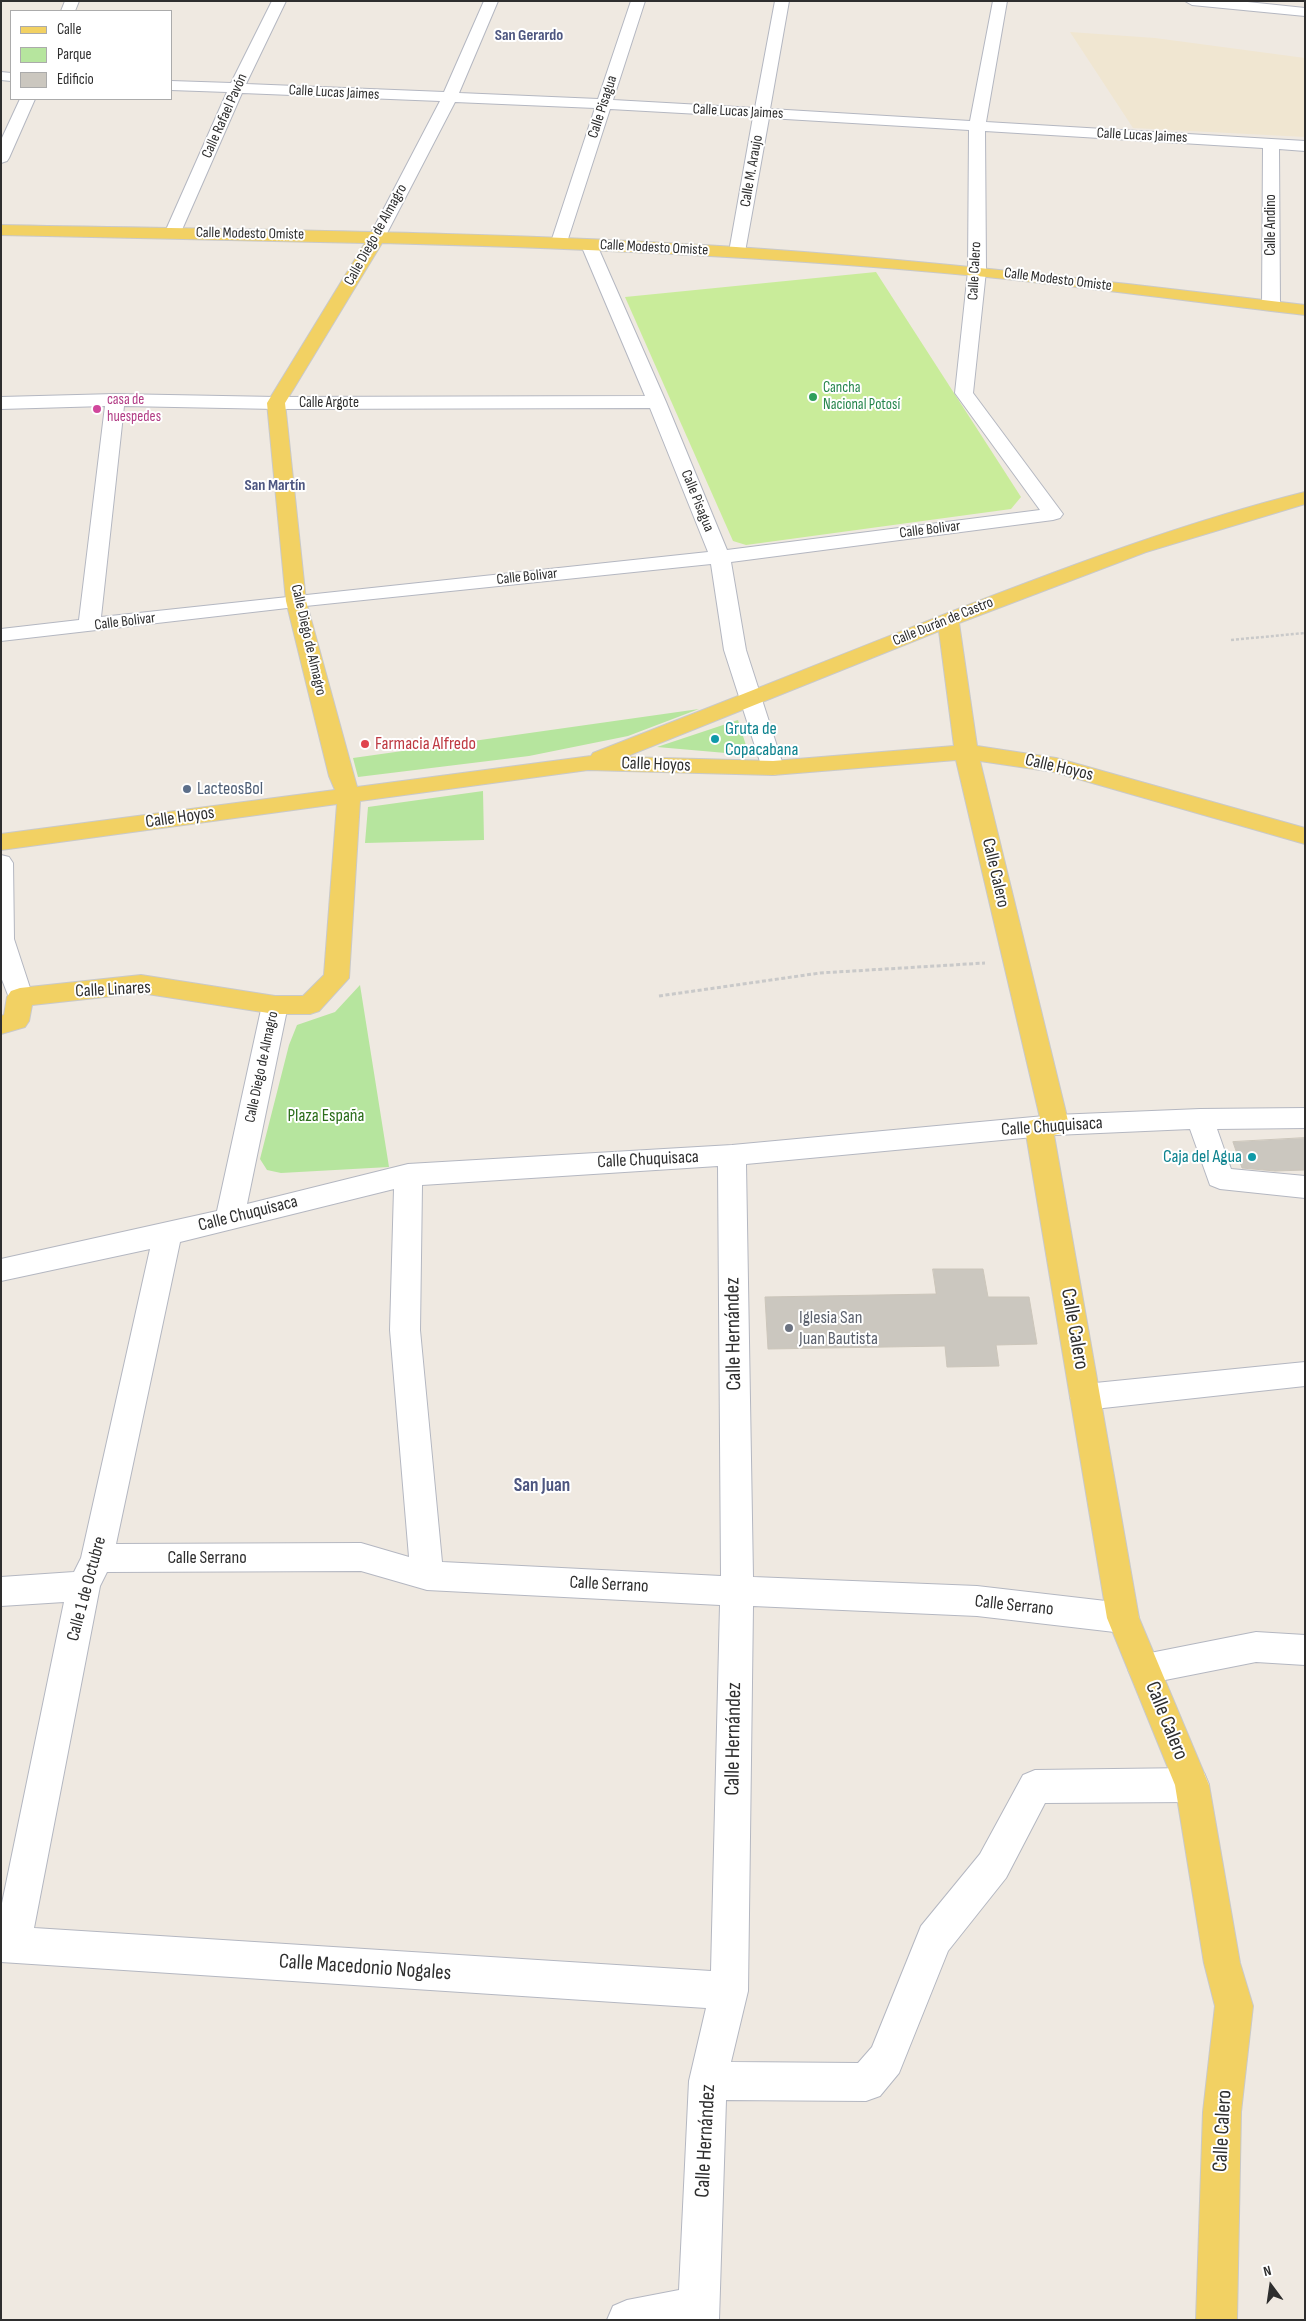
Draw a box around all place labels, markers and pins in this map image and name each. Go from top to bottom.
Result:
place label: Cancha Nacional Potosí [823,379,900,414]
place label: casa de huespedes [107,391,161,426]
marker: Cancha Nacional Potosí [807,391,819,403]
marker: casa de huespedes [91,403,103,415]
place label: Gruta de Copacabana [725,718,798,761]
place label: Farmacia Alfredo [375,733,476,755]
marker: Gruta de Copacabana [709,733,721,745]
marker: Farmacia Alfredo [359,738,371,750]
place label: LacteosBol [197,778,263,800]
marker: LacteosBol [181,783,193,795]
place label: Caja del Agua [1163,1146,1242,1168]
marker: Caja del Agua [1246,1151,1258,1163]
place label: Iglesia San Juan Bautista [799,1307,878,1350]
marker: Iglesia San Juan Bautista [783,1322,795,1334]

